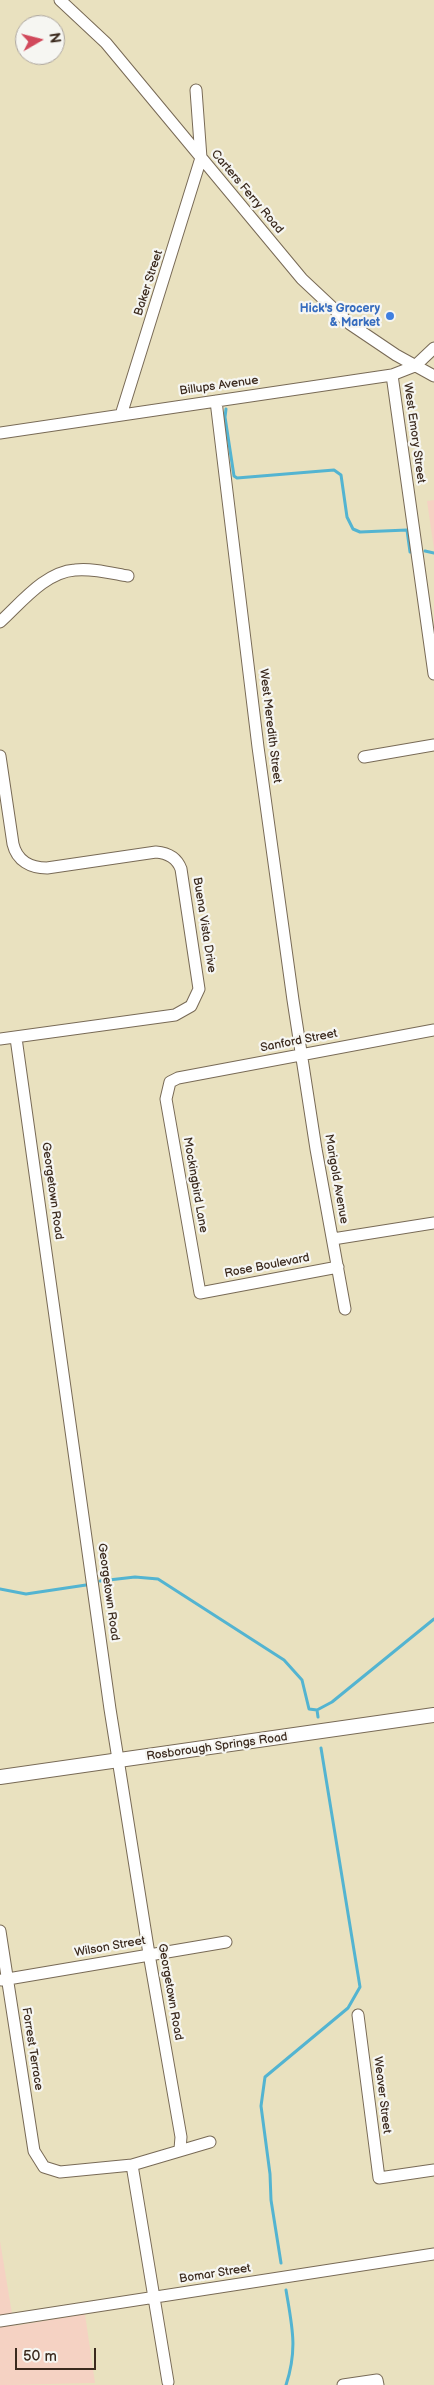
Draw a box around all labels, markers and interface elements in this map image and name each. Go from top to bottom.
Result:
north arrow [15,15,65,65]
text: N [45,32,64,44]
street label: Carters Ferry Road [208,147,286,237]
street label: Baker Street [132,248,166,318]
place label: Hick's Grocery & Market [300,302,380,330]
marker: Hick's Grocery & Market [384,310,396,322]
street label: Billups Avenue [179,373,259,399]
street label: West Emory Street [400,382,428,484]
street label: West Meredith Street [256,668,284,784]
street label: Buena Vista Drive [189,876,219,974]
street label: Sanford Street [259,1026,339,1056]
street label: Marigold Avenue [321,1133,351,1225]
street label: Mockingbird Lane [179,1136,211,1234]
street label: Georgetown Road [38,1141,66,1241]
street label: Rose Boulevard [223,1251,311,1281]
street label: Georgetown Road [94,1542,122,1642]
street label: Rosborough Springs Road [146,1730,288,1764]
street label: Wilson Street [74,1934,146,1960]
street label: Georgetown Road [154,1942,186,2042]
street label: Forrest Terrace [18,2006,46,2092]
street label: Weaver Street [370,2056,394,2134]
street label: Bomar Street [178,2261,252,2287]
scale bar [18,2338,99,2370]
text: 50 m [23,2347,57,2366]

